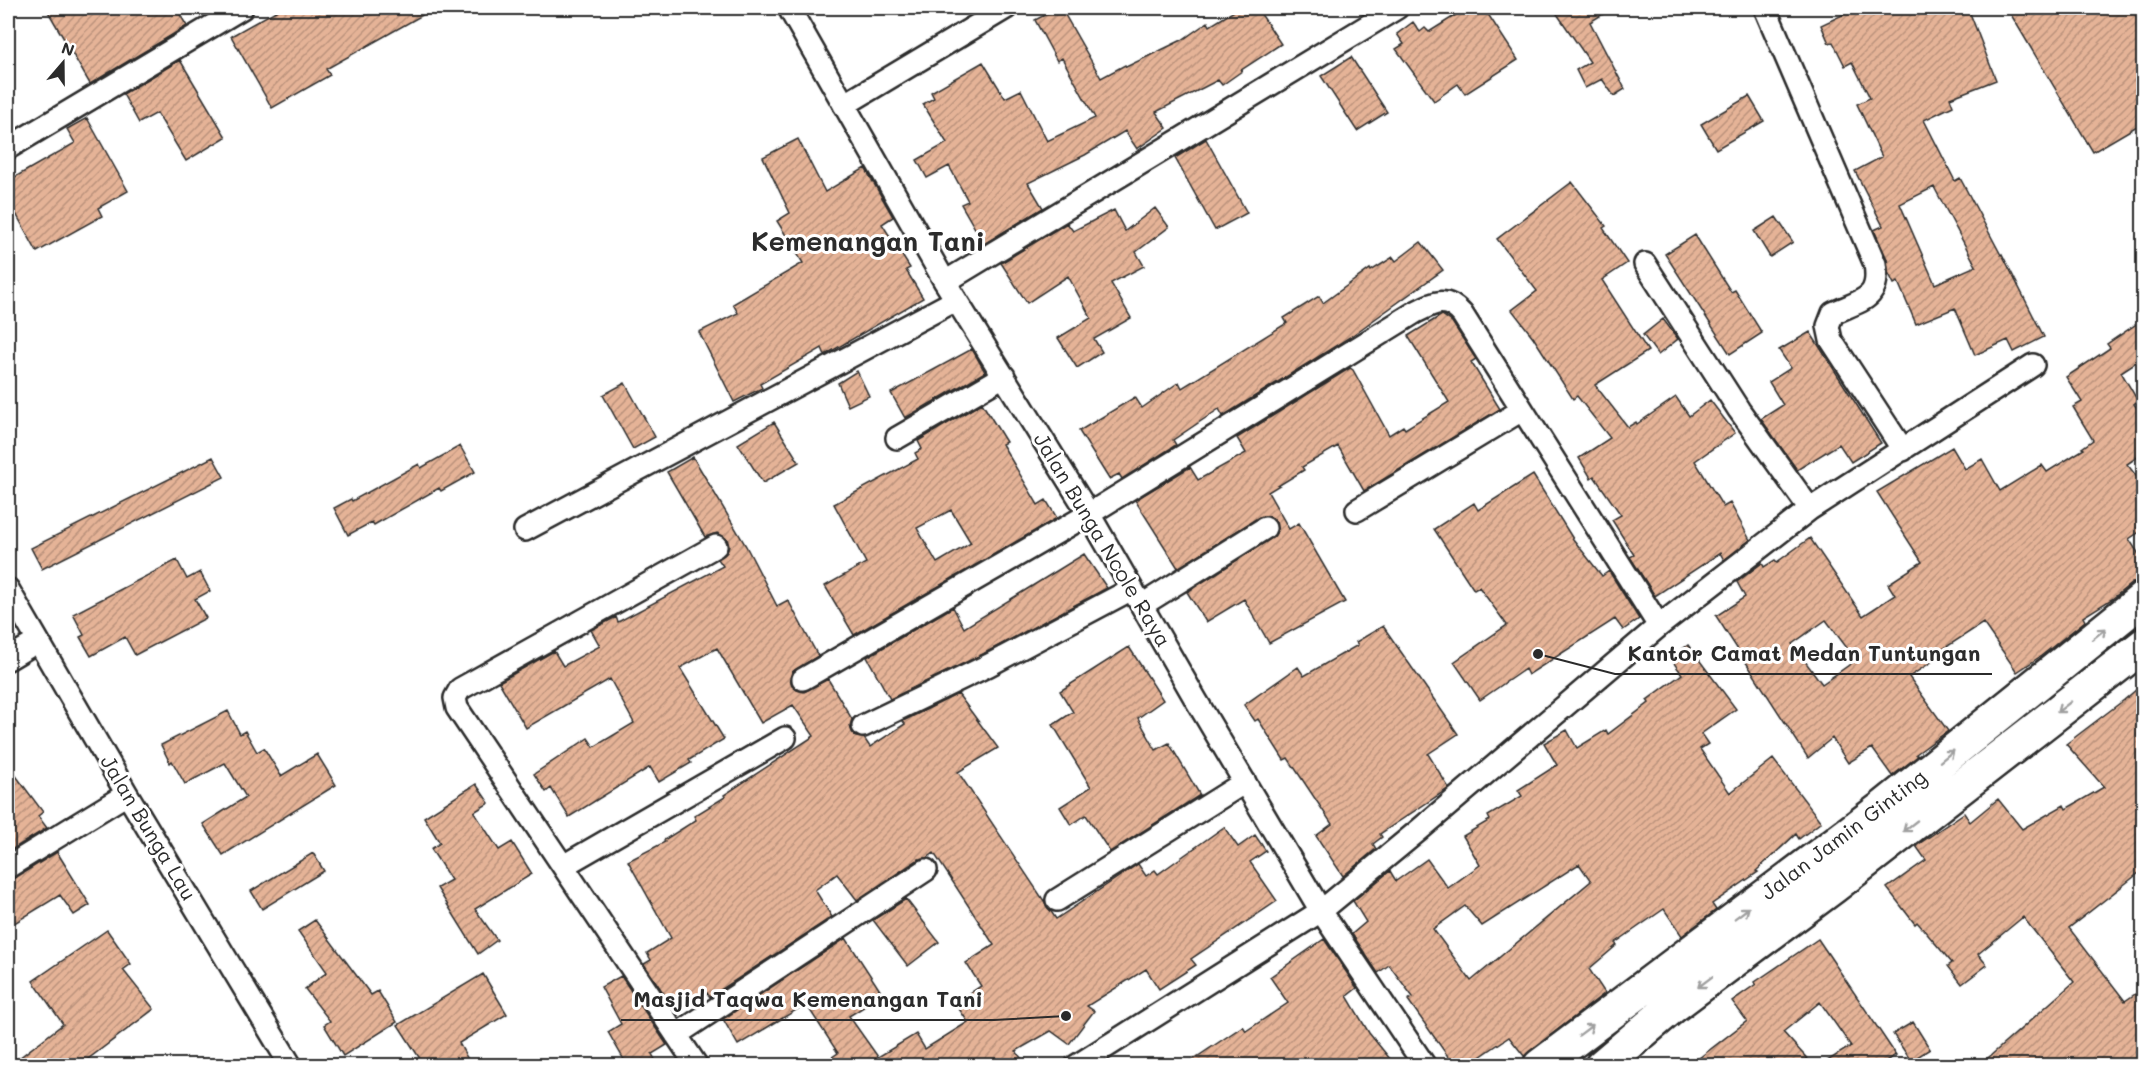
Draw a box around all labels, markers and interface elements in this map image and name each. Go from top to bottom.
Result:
north arrow [33,33,93,93]
text: N [59,36,78,60]
district label: Kemenangan Tani [751,223,985,258]
street label: Jalan Bunga Ncole Raya [1029,427,1178,651]
one-way arrow [2090,627,2106,640]
callout: Kantor Camat Medan Tuntungan [1615,634,1992,674]
text: Kantor Camat Medan Tuntungan [1628,638,1981,667]
one-way arrow [2056,700,2072,713]
street label: Jalan Bunga Lau [95,750,203,905]
one-way arrow [1939,750,1955,763]
street label: Jalan Jamin Ginting [1755,763,1931,905]
one-way arrow [1902,820,1918,833]
one-way arrow [1734,907,1750,920]
one-way arrow [1697,976,1713,989]
callout: Masjid Taqwa Kemenangan Tani [621,980,994,1020]
text: Masjid Taqwa Kemenangan Tani [633,984,983,1013]
one-way arrow [1578,1024,1594,1037]

